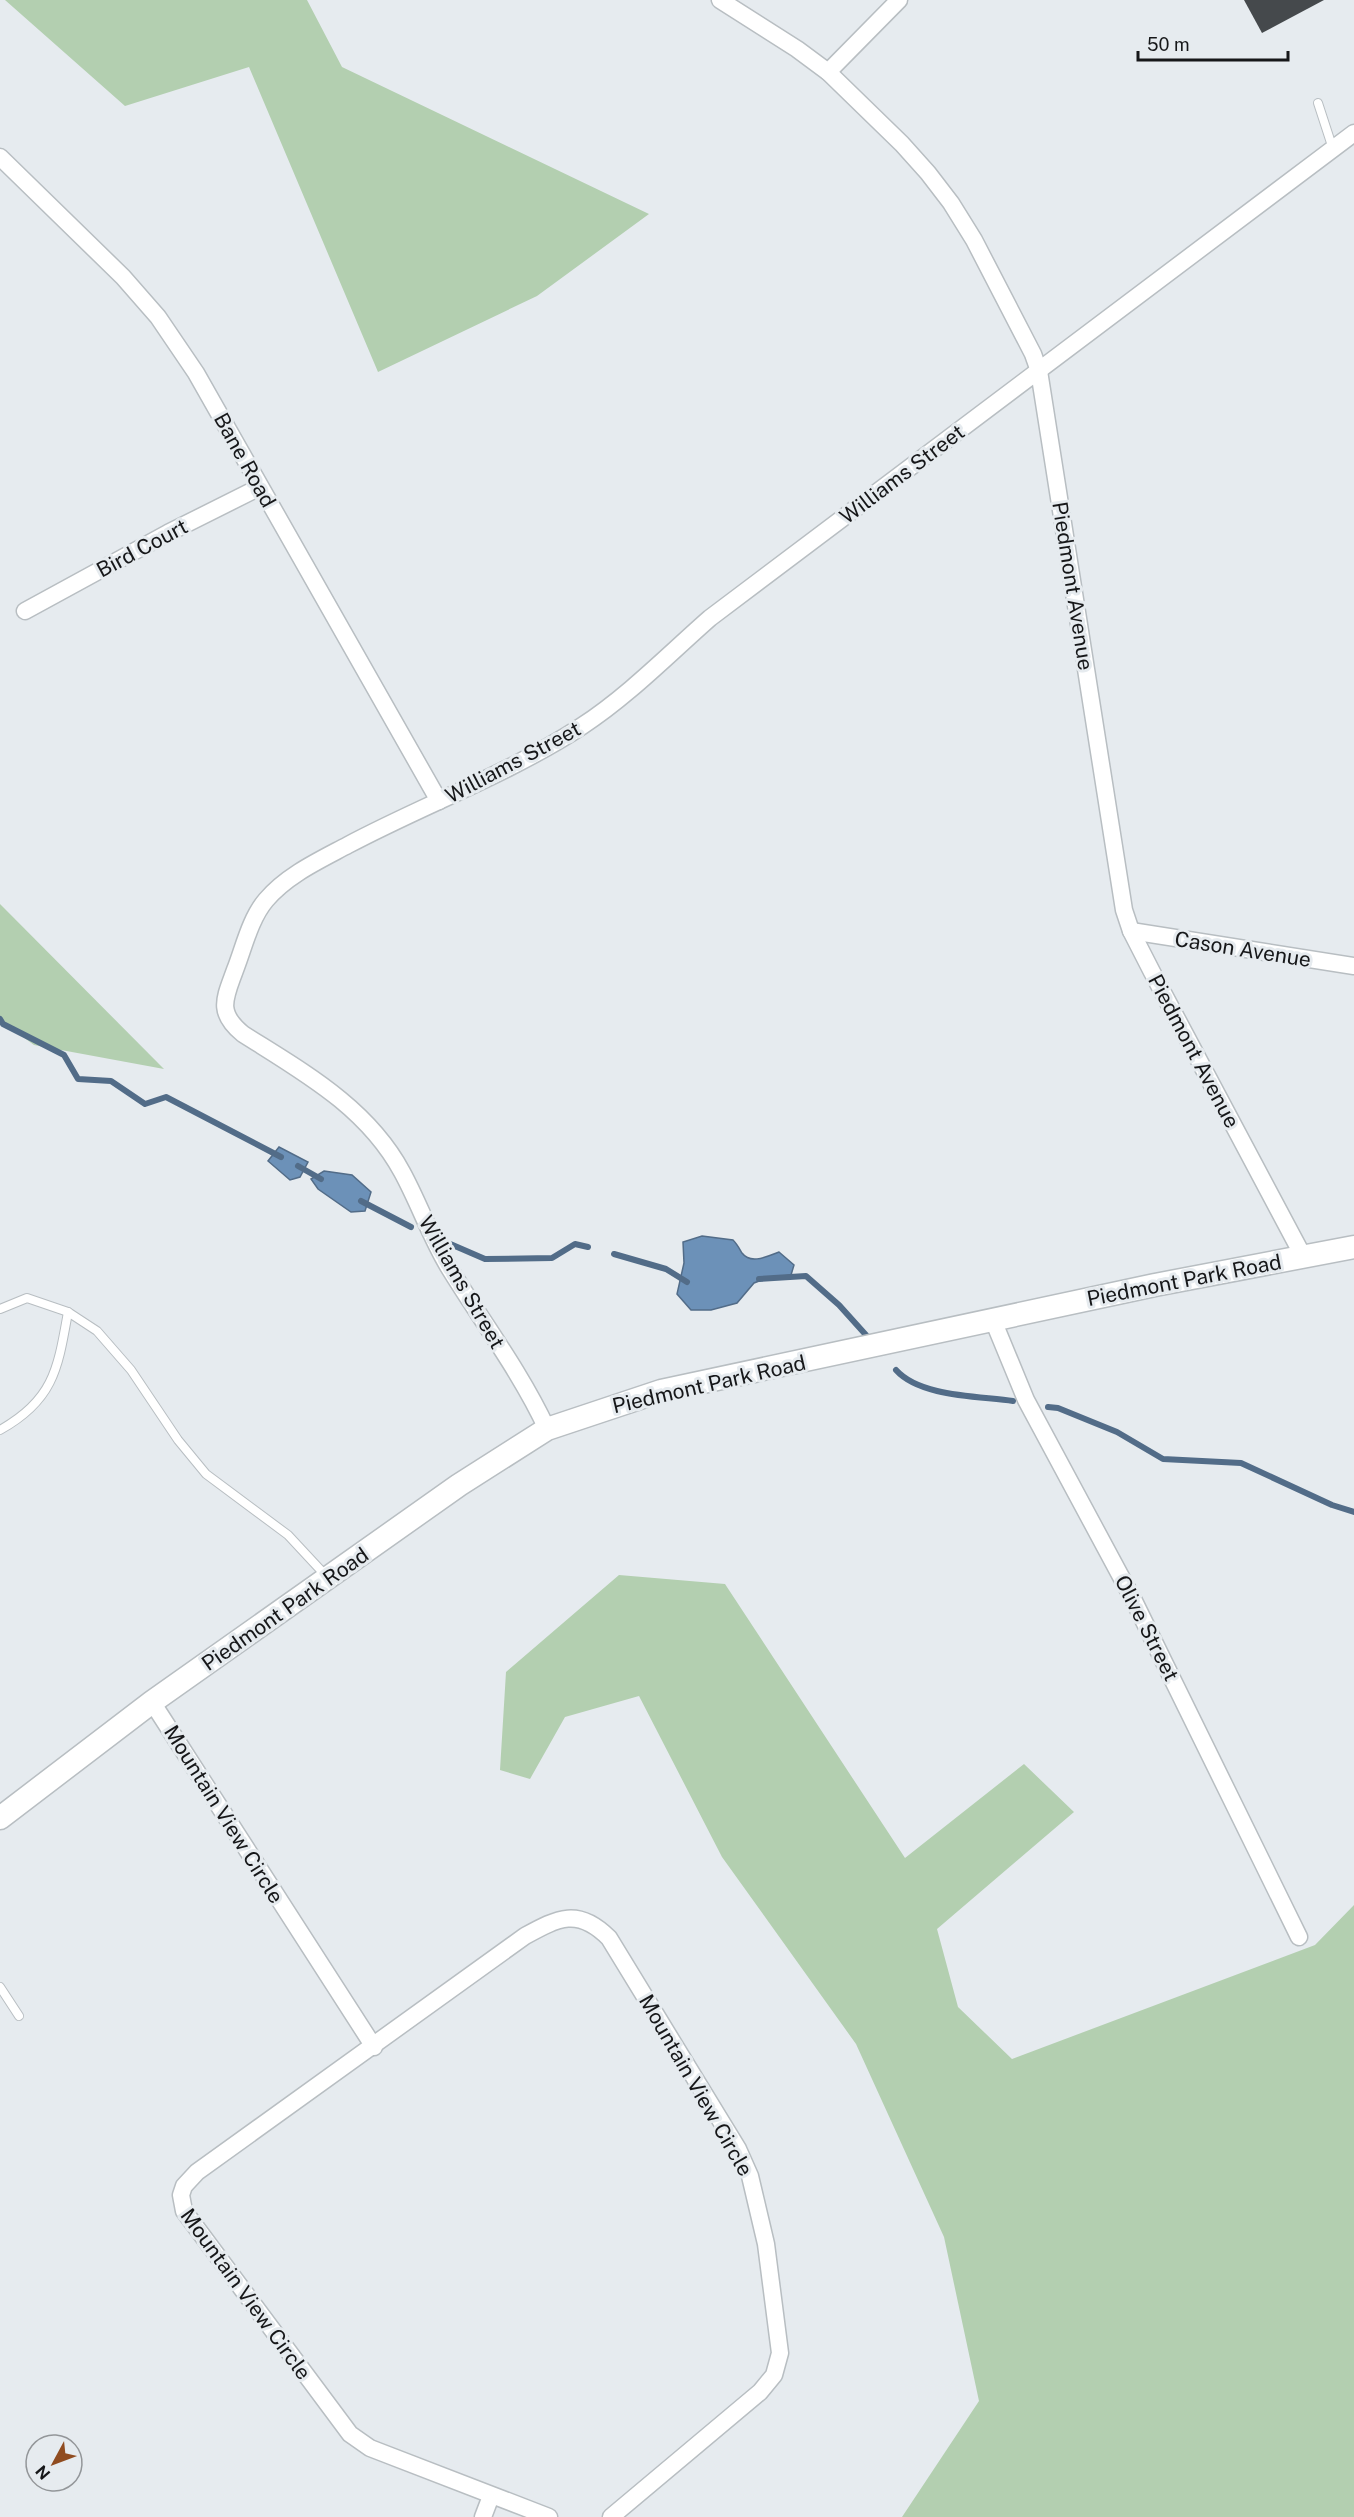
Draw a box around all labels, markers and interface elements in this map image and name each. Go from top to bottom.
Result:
scale bar [1138,24,1288,62]
text: 50 m [1147,34,1190,55]
street label: Bane Road [209,408,281,512]
street label: Williams Street [835,419,969,529]
street label: Piedmont Avenue [1047,500,1099,672]
street label: Bird Court [92,514,192,582]
street label: Williams Street [441,716,585,808]
street label: Cason Avenue [1173,926,1313,972]
street label: Piedmont Avenue [1143,970,1245,1132]
street label: Williams Street [414,1211,510,1353]
street label: Piedmont Park Road [1085,1249,1283,1311]
street label: Piedmont Park Road [610,1350,808,1418]
street label: Piedmont Park Road [197,1542,373,1676]
street label: Olive Street [1110,1571,1184,1685]
street label: Mountain View Circle [159,1720,289,1908]
street label: Mountain View Circle [634,1990,758,2180]
street label: Mountain View Circle [176,2204,316,2384]
north arrow [24,2433,84,2493]
text: N [32,2462,54,2483]

